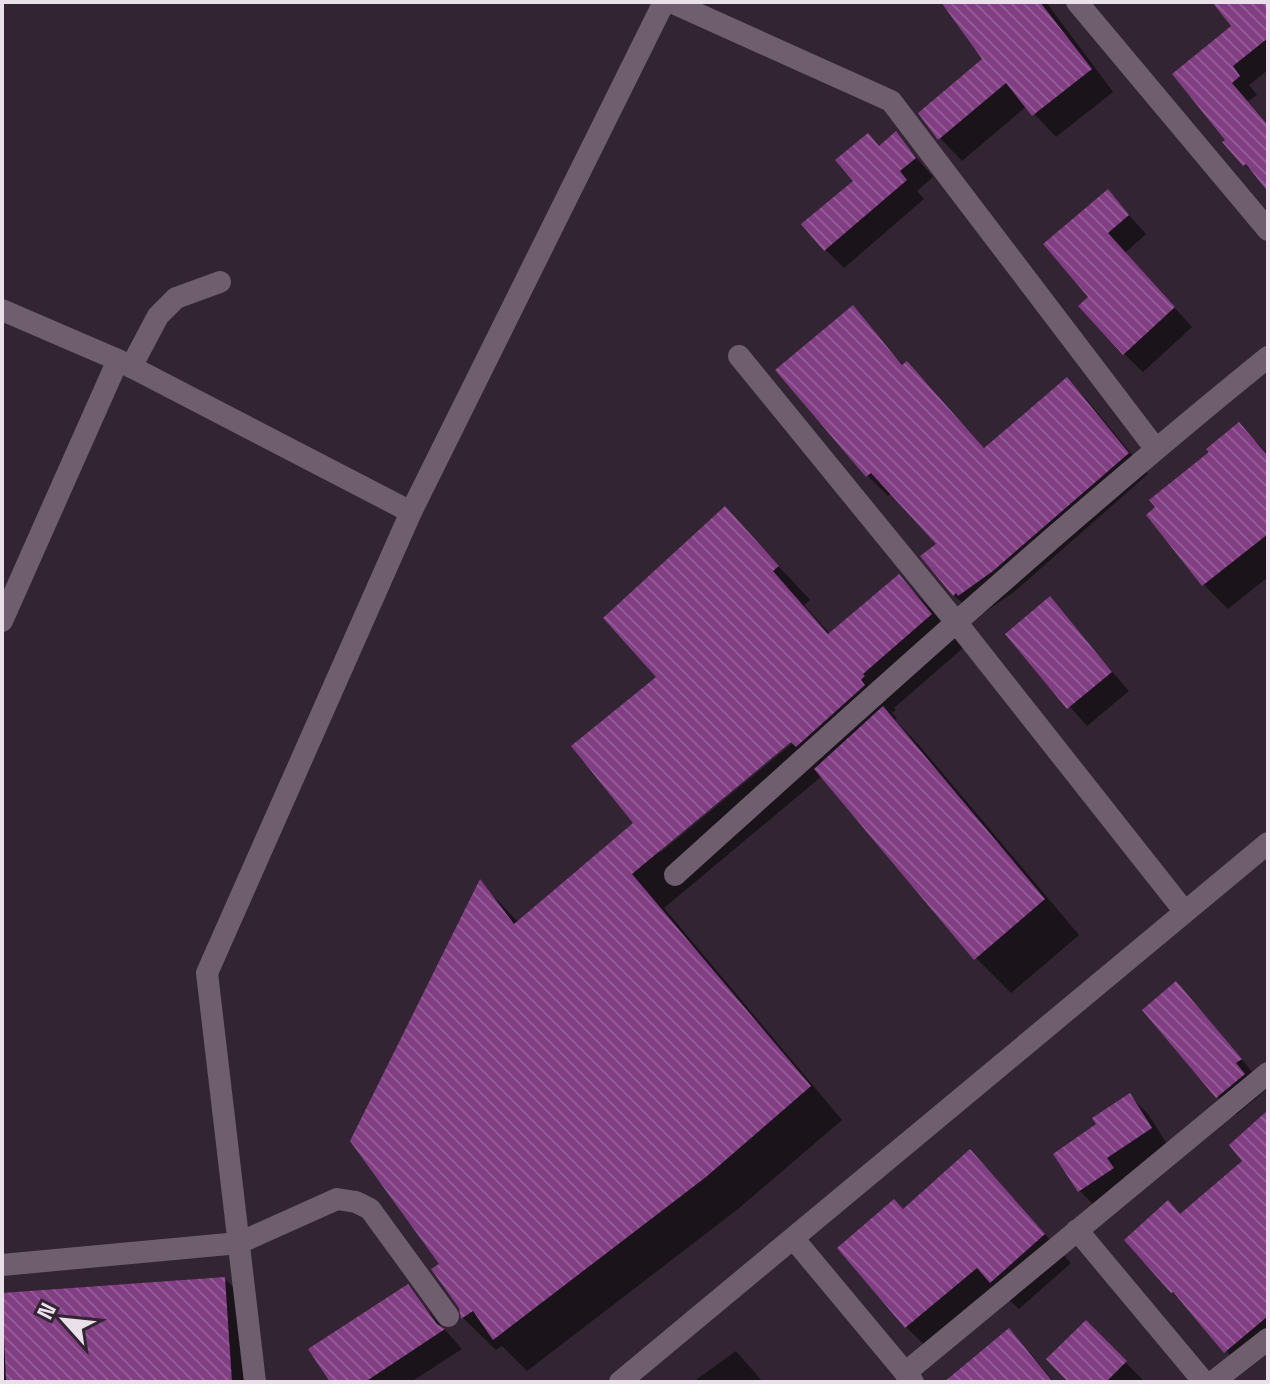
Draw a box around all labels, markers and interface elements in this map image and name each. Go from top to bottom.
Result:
north arrow [24,1280,104,1360]
text: N [30,1298,62,1324]

